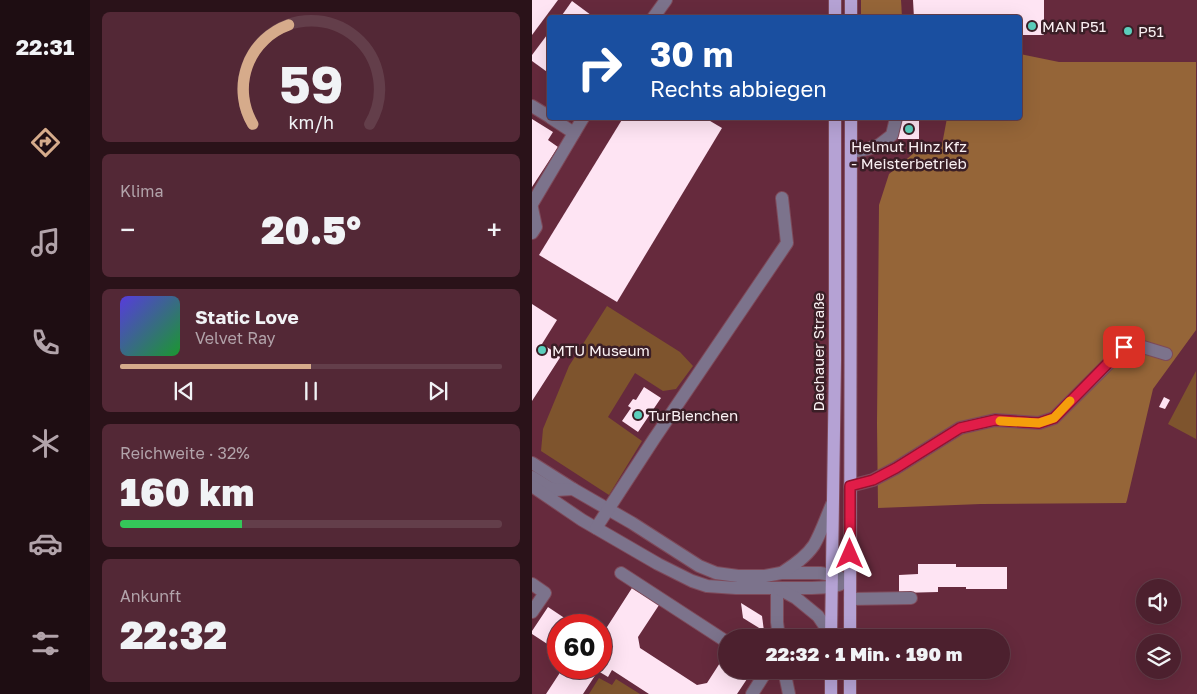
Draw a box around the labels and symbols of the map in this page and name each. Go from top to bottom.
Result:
place label: MAN P51 [1042,17,1106,35]
marker: MAN P51 [1026,20,1038,32]
place label: P51 [1138,22,1164,40]
marker: P51 [1122,25,1134,37]
marker: Helmut Hinz Kfz - Meisterbetrieb [903,123,915,135]
place label: Helmut Hinz Kfz - Meisterbetrieb [851,137,967,172]
street label: Dachauer Straße [809,292,827,412]
pin [1103,326,1145,368]
place label: MTU Museum [552,341,650,359]
marker: MTU Museum [536,344,548,356]
place label: TurBienchen [648,406,738,424]
marker: TurBienchen [632,409,644,421]
position arrow [823,527,875,579]
speed limit sign: 60 [547,614,612,679]

